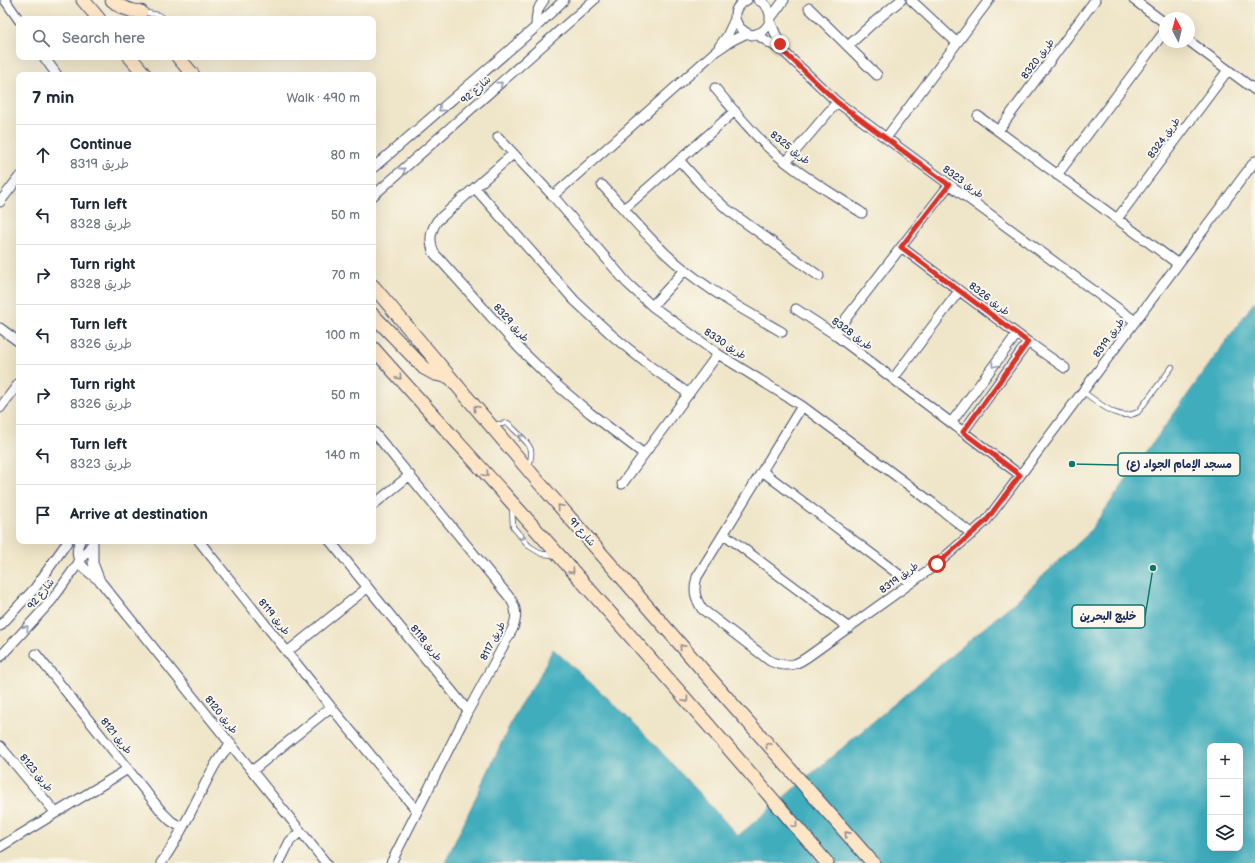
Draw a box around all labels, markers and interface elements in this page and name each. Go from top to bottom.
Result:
north arrow [1159,12,1195,48]
search box [16,16,376,60]
icon: search [30,27,52,49]
text: Search here [62,29,145,48]
route end [771,35,789,53]
street label: طريق 8320 [1019,36,1057,82]
street label: شارع 92 [459,73,494,107]
one-way arrow [495,81,503,89]
text: 7 min [32,88,74,108]
text: Walk · 490 m [286,90,360,106]
one-way arrow [438,105,446,112]
street label: طريق 8324 [1145,115,1183,161]
street label: طريق 8325 [768,129,812,167]
text: Continue [70,135,132,154]
icon: ahead [32,144,54,166]
text: 80 m [331,147,360,163]
text: طريق 8319 [70,156,129,172]
street label: طريق 8323 [940,163,986,201]
one-way arrow [398,168,405,175]
text: Turn left [70,195,127,214]
icon: left [32,204,54,226]
text: 50 m [331,207,360,223]
text: طريق 8328 [70,216,132,232]
text: Turn right [70,255,135,274]
icon: right [32,264,54,286]
text: 70 m [332,267,360,283]
text: طريق 8328 [70,276,132,292]
street label: طريق 8326 [966,280,1012,318]
street label: طريق 8329 [491,301,531,345]
text: Turn left [70,315,127,334]
street label: طريق 8328 [829,315,875,353]
street label: طريق 8319 [1091,316,1127,360]
icon: left [32,324,54,346]
street label: طريق 8330 [702,326,748,362]
text: 100 m [325,327,360,343]
text: طريق 8326 [70,336,132,352]
one-way arrow [991,361,998,368]
one-way arrow [394,373,401,380]
text: Turn right [70,375,135,394]
icon: right [32,384,54,406]
text: 50 m [331,387,360,403]
text: طريق 8326 [70,396,132,412]
one-way arrow [473,405,480,412]
one-way arrow [518,434,525,442]
text: Turn left [70,435,127,454]
icon: left [32,444,54,466]
text: 140 m [325,447,360,463]
callout: مسجد الإمام الجواد (ع) [1118,453,1240,476]
text: طريق 8323 [70,456,132,472]
text: مسجد الإمام الجواد (ع) [1126,458,1232,473]
one-way arrow [481,469,488,477]
icon: arrive [32,504,54,526]
one-way arrow [558,504,565,512]
text: Arrive at destination [70,505,208,524]
street label: شارع 91 [566,515,598,550]
one-way arrow [518,533,525,540]
route start [928,555,946,573]
street label: طريق 8319 [877,560,921,596]
one-way arrow [567,566,575,574]
street label: شارع 92 [25,576,58,612]
street label: طريق 8119 [256,596,292,638]
callout: خليج البحرين [1072,605,1145,628]
text: خليج البحرين [1080,610,1136,623]
street label: طريق 8117 [478,620,508,662]
street label: طريق 8118 [408,622,444,664]
one-way arrow [21,626,28,633]
one-way arrow [680,644,687,652]
street label: طريق 8120 [202,694,240,736]
one-way arrow [681,695,688,703]
street label: طريق 8121 [98,716,134,756]
one-way arrow [765,742,773,750]
map controls [1207,743,1243,851]
button: + [1207,743,1243,779]
street label: طريق 8123 [17,752,55,794]
button: − [1207,779,1243,815]
button: layers [1207,815,1243,851]
one-way arrow [791,821,798,828]
one-way arrow [845,831,852,839]

